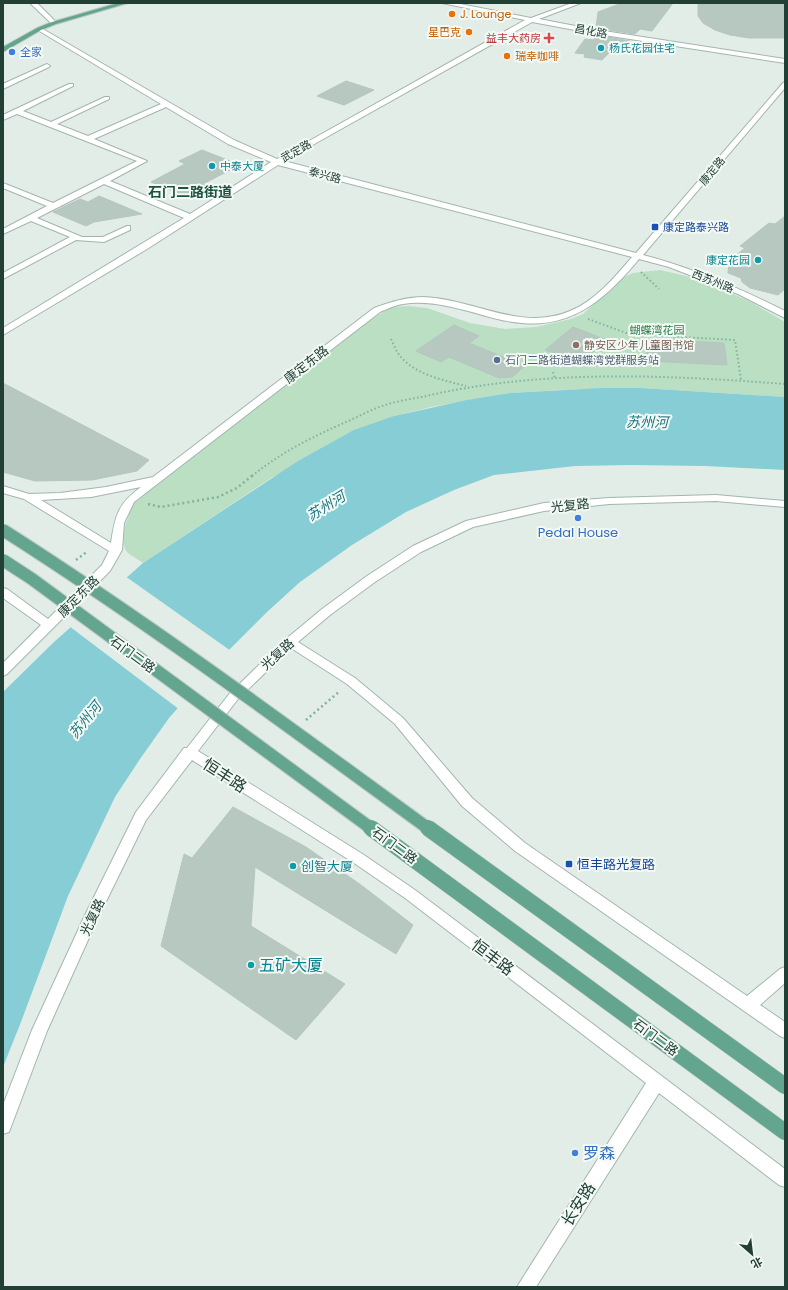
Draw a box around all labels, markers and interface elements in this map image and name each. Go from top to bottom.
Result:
place label: J. Lounge [460,6,511,22]
marker: J. Lounge [447,9,457,19]
street label: 昌化路 [573,20,609,42]
place label: 星巴克 [428,24,461,40]
marker: 星巴克 [464,27,474,37]
place label: 益丰大药房 [486,30,541,46]
marker: 益丰大药房 [544,33,554,43]
place label: 杨氏花园住宅 [609,40,675,56]
marker: 杨氏花园住宅 [596,43,606,53]
place label: 全家 [20,44,42,60]
marker: 全家 [7,47,17,57]
place label: 瑞幸咖啡 [515,48,559,64]
marker: 瑞幸咖啡 [502,51,512,61]
street label: 武定路 [278,136,314,166]
street label: 康定路 [695,153,729,189]
place label: 中泰大厦 [220,158,264,174]
marker: 中泰大厦 [207,161,217,171]
street label: 泰兴路 [307,163,343,187]
district label: 石门二路街道 [148,182,232,202]
place label: 康定路泰兴路 [663,219,729,235]
marker: 康定路泰兴路 [650,222,660,232]
place label: 康定花园 [706,252,750,268]
marker: 康定花园 [753,255,763,265]
street label: 西苏州路 [690,265,736,297]
park label: 蝴蝶湾花园 [630,322,685,338]
place label: 静安区少年儿童图书馆 [584,337,694,353]
marker: 静安区少年儿童图书馆 [571,340,581,350]
street label: 康定东路 [280,341,333,388]
place label: 石门二路街道蝴蝶湾党群服务站 [505,352,659,368]
marker: 石门二路街道蝴蝶湾党群服务站 [492,355,502,365]
water label: 苏州河 [626,412,671,432]
water label: 苏州河 [303,485,352,526]
street label: 光复路 [550,494,590,517]
marker: Pedal House [573,513,583,523]
place label: Pedal House [538,523,618,542]
street label: 康定东路 [53,571,103,621]
street label: 石门二路 [106,631,159,677]
street label: 光复路 [256,634,298,674]
water label: 苏州河 [64,695,108,743]
street label: 恒丰路 [198,753,251,798]
street label: 石门二路 [368,822,421,868]
place label: 恒丰路光复路 [577,855,655,874]
place label: 创智大厦 [301,857,353,876]
marker: 恒丰路光复路 [564,859,574,869]
marker: 创智大厦 [288,861,298,871]
street label: 光复路 [76,896,109,939]
street label: 恒丰路 [467,934,519,981]
place label: 五矿大厦 [259,954,323,977]
marker: 五矿大厦 [246,960,256,970]
street label: 石门二路 [629,1014,682,1060]
place label: 罗森 [583,1142,615,1165]
marker: 罗森 [570,1148,580,1158]
street label: 长安路 [556,1178,601,1231]
north arrow [732,1234,772,1274]
text: 北 [748,1253,765,1272]

